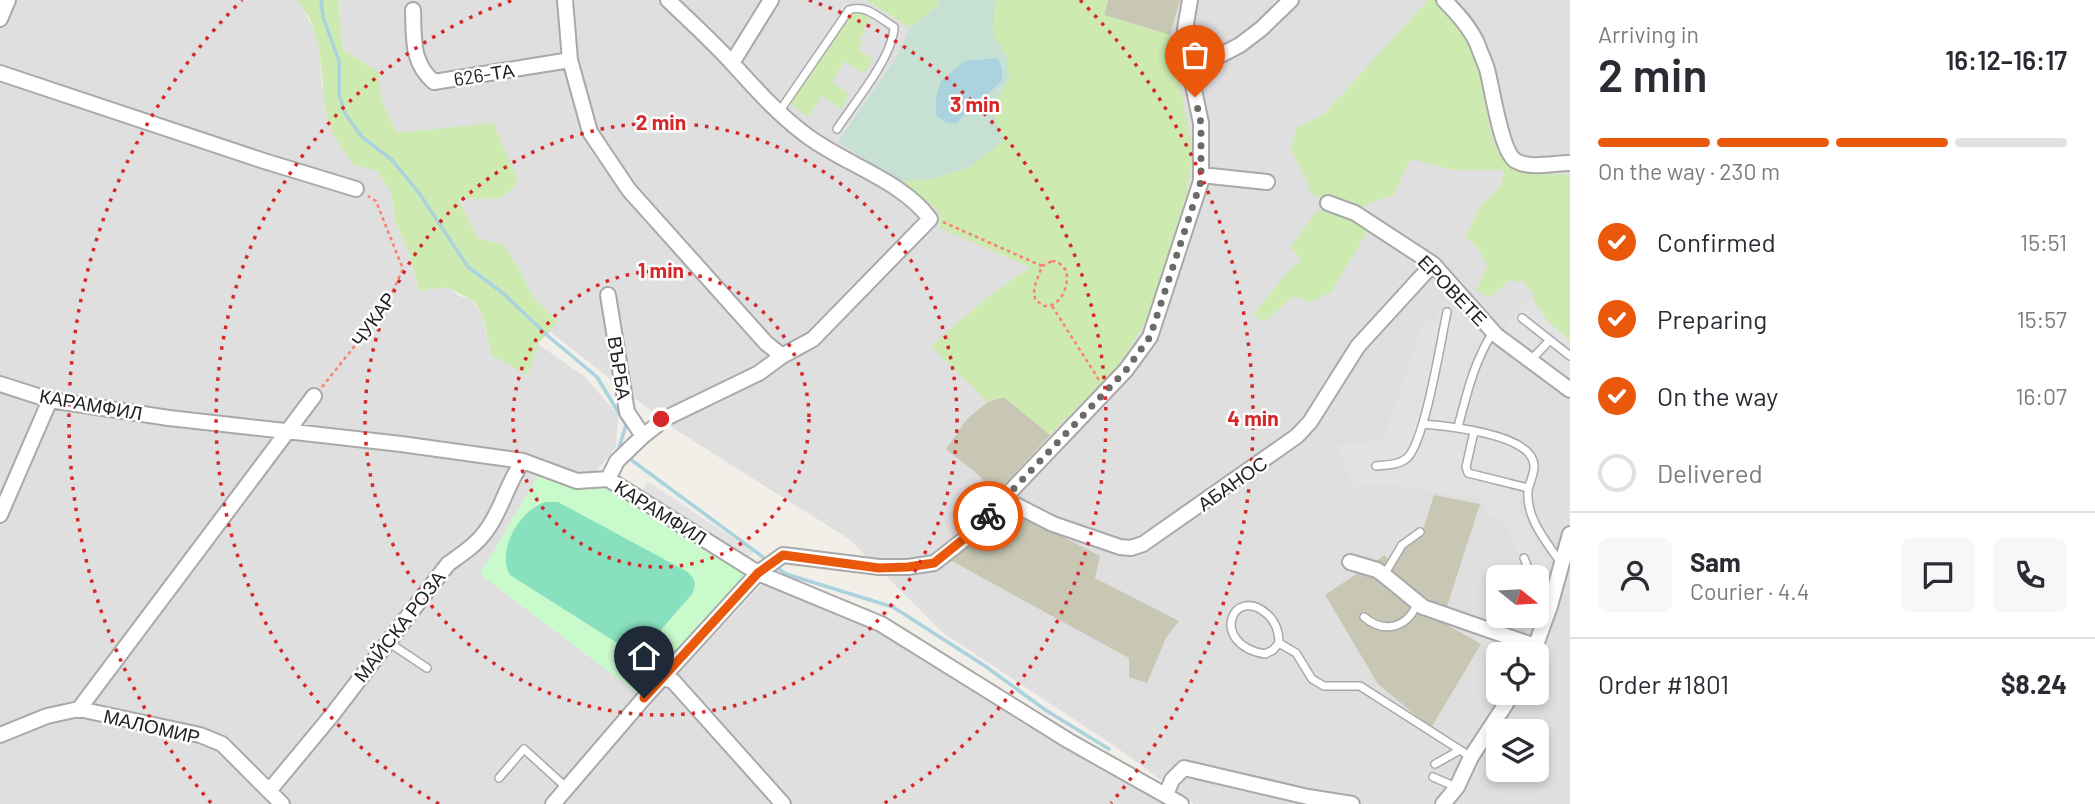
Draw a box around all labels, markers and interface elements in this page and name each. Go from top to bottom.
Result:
text: Arriving in [1598,20,1699,48]
pin [1165,25,1225,97]
icon: bag [1176,36,1214,74]
text: 16:12–16:17 [1945,44,2067,75]
text: 2 min [1598,46,1707,101]
street label: 626-ТА [452,58,516,90]
text: 3 min [950,91,1000,116]
text: 2 min [636,109,686,134]
text: On the way · 230 m [1598,157,1780,185]
icon: check [1598,223,1636,261]
text: Confirmed [1657,226,1776,257]
text: 15:51 [2020,228,2067,256]
street label: ЕРОВЕТЕ [1414,250,1492,330]
text: 1 min [638,257,684,282]
street label: ЧУКАР [346,287,400,351]
icon: check [1598,300,1636,338]
text: Preparing [1657,303,1767,334]
text: 15:57 [2017,305,2067,333]
street label: ВЪРБА [604,335,636,402]
icon: check [1598,377,1636,415]
text: On the way [1657,380,1778,411]
text: 16:07 [2015,382,2067,410]
street label: КАРАМФИЛ [38,384,144,424]
text: 4 min [1227,405,1279,430]
centre of rings [649,407,673,431]
street label: АБАНОС [1193,451,1271,515]
text: Delivered [1657,457,1763,488]
street label: КАРАМФИЛ [611,475,711,549]
courier [953,481,1023,551]
icon: bike [969,497,1007,535]
button: person [1598,538,1672,612]
button: chat [1901,538,1975,612]
button: phone [1993,538,2067,612]
text: Sam [1690,546,1741,577]
north arrow [1486,565,1549,628]
map controls [1486,565,1549,782]
street label: МАЙСКА РОЗА [349,566,450,686]
text: Courier · 4.4 [1690,577,1809,605]
pin [614,626,674,698]
icon: home [625,637,663,675]
button: locate [1486,642,1549,705]
text: Order #1801 [1598,668,1729,699]
text: $8.24 [2001,668,2067,699]
street label: МАЛОМИР [102,704,202,748]
button: layers [1486,719,1549,782]

